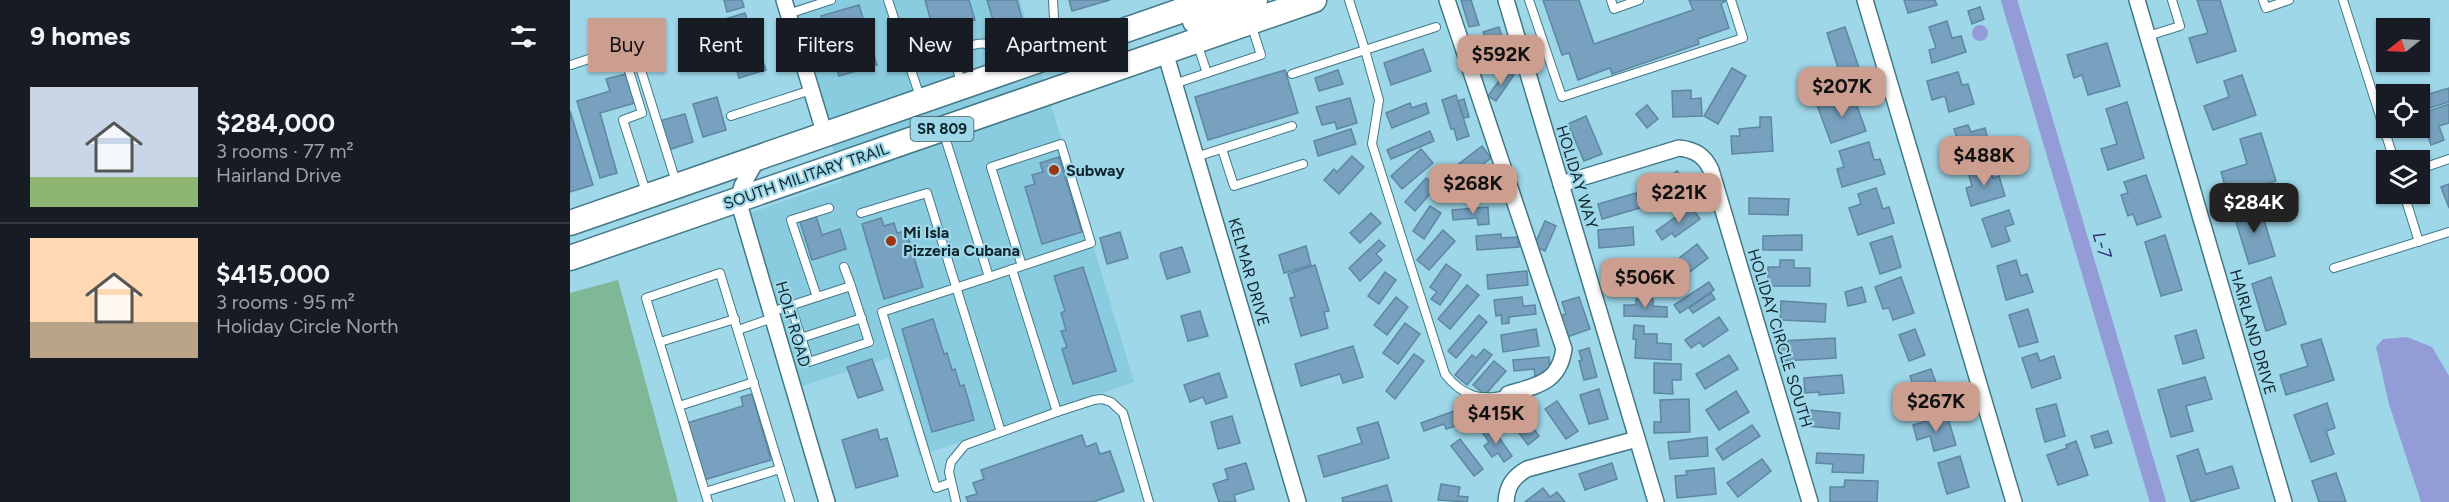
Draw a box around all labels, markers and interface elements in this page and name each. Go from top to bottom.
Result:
chip: Buy [588,18,666,72]
chip: Rent [678,18,764,72]
chip: Filters [776,18,875,72]
chip: New [887,18,973,72]
chip: Apartment [985,18,1128,72]
north arrow [2376,18,2430,72]
map controls [2376,18,2430,204]
text: 9 homes [30,20,130,52]
icon: filters [507,20,540,53]
pin: $592K [1459,35,1543,86]
text: $592K [1471,42,1531,66]
pin: $207K [1800,67,1884,118]
text: $207K [1812,74,1872,98]
button: locate [2376,84,2430,138]
text: $284,000 [216,107,335,139]
icon: home [78,111,150,183]
road number: SR 809 [910,117,974,141]
street label: HOLIDAY WAY [1552,123,1602,232]
pin: $488K [1942,136,2026,187]
text: 3 rooms · 77 m² [216,139,354,163]
street label: SOUTH MILITARY TRAIL [721,139,892,213]
text: $488K [1953,143,2015,167]
button: layers [2376,150,2430,204]
place label: Subway [1066,161,1125,180]
text: Hairland Drive [216,163,341,187]
marker: Subway [1047,163,1061,177]
pin: $268K [1431,164,1515,215]
text: $268K [1443,171,1503,195]
pin: $221K [1637,173,1721,224]
text: $221K [1651,180,1707,204]
pin: $284K [2212,183,2296,234]
text: $284K [2224,190,2284,214]
street label: KELMAR DRIVE [1224,216,1274,328]
place label: Mi Isla Pizzeria Cubana [903,223,1020,260]
water label: L-7 [2088,229,2117,262]
marker: Mi Isla Pizzeria Cubana [884,234,898,248]
street label: HOLIDAY CIRCLE SOUTH [1744,246,1816,430]
text: $415,000 [216,258,330,290]
pin: $506K [1603,258,1687,309]
icon: home [78,262,150,334]
text: $506K [1615,265,1675,289]
street label: HAIRLAND DRIVE [2226,267,2280,397]
street label: HOLT ROAD [772,279,814,369]
text: 3 rooms · 95 m² [216,290,355,314]
text: Holiday Circle North [216,314,398,338]
pin: $267K [1894,382,1978,433]
text: $267K [1907,389,1965,413]
pin: $415K [1454,394,1538,445]
text: $415K [1467,401,1525,425]

